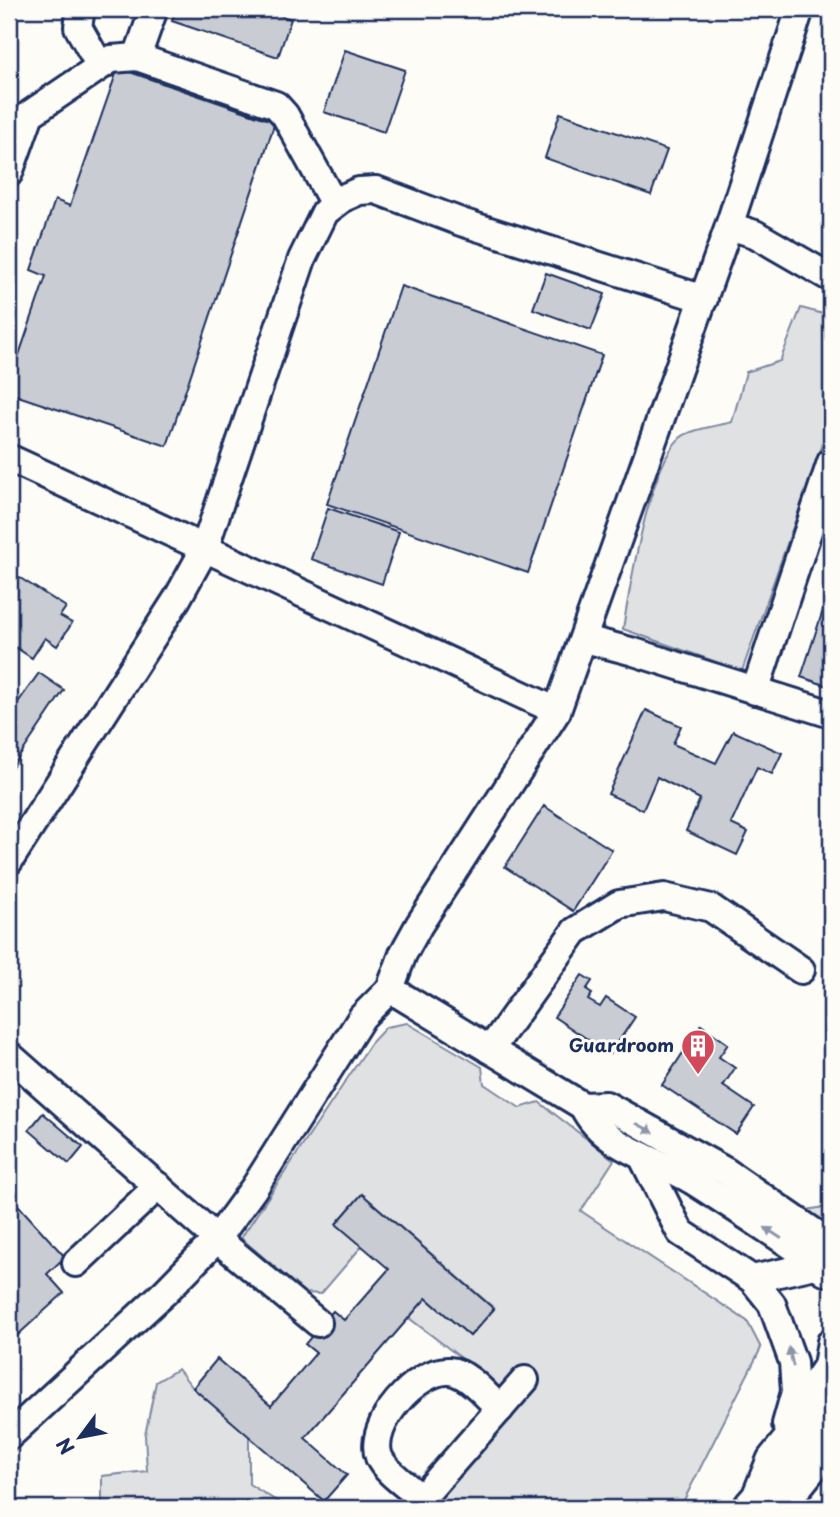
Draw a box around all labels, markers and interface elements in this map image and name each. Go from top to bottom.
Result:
building icon: Guardroom [679,1027,717,1076]
place label: Guardroom [569,1031,674,1058]
one-way arrow [635,1123,655,1134]
one-way arrow [763,1227,782,1240]
one-way arrow [786,1346,797,1368]
north arrow [46,1402,116,1472]
text: N [49,1433,81,1460]

